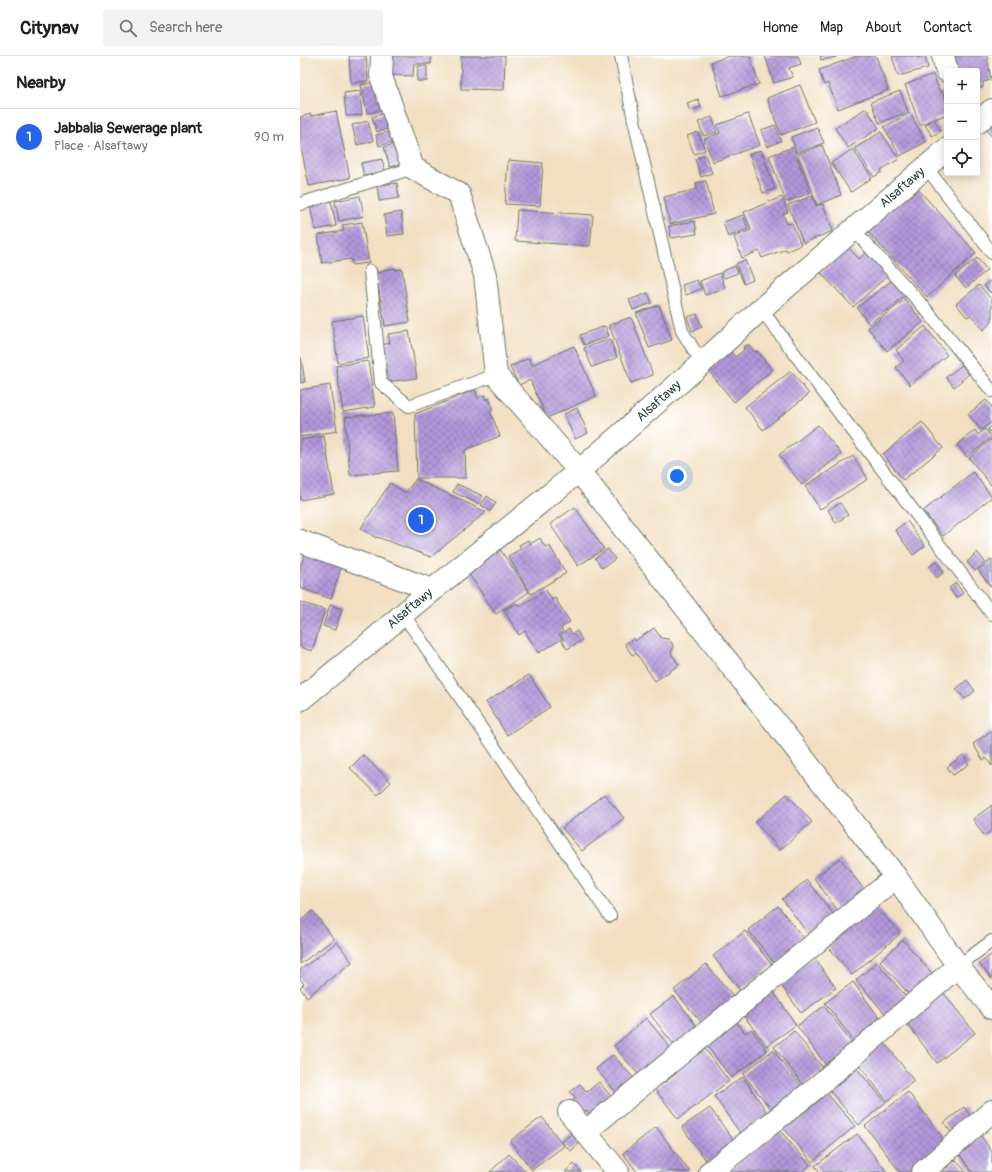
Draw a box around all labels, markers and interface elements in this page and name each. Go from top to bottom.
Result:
search box [103,10,383,46]
text: Citynav [20,16,79,40]
icon: search [117,17,139,39]
text: Search here [149,18,222,37]
text: Home [763,19,798,36]
text: Map [820,19,843,36]
text: About [865,19,901,36]
text: Contact [923,19,972,36]
map controls [944,68,980,176]
button: + [944,68,980,104]
text: Nearby [16,72,65,93]
button: − [944,104,980,140]
text: Jabbalia Sewerage plant [54,119,202,138]
text: 1 [26,129,32,145]
text: 90 m [254,129,284,145]
text: Place · Alsaftawy [54,138,147,154]
button: locate [944,140,980,176]
street label: Alsaftawy [876,163,928,211]
street label: Alsaftawy [633,377,685,425]
your location [667,466,687,486]
pin: 1 [408,505,434,535]
street label: Alsaftawy [384,585,436,632]

